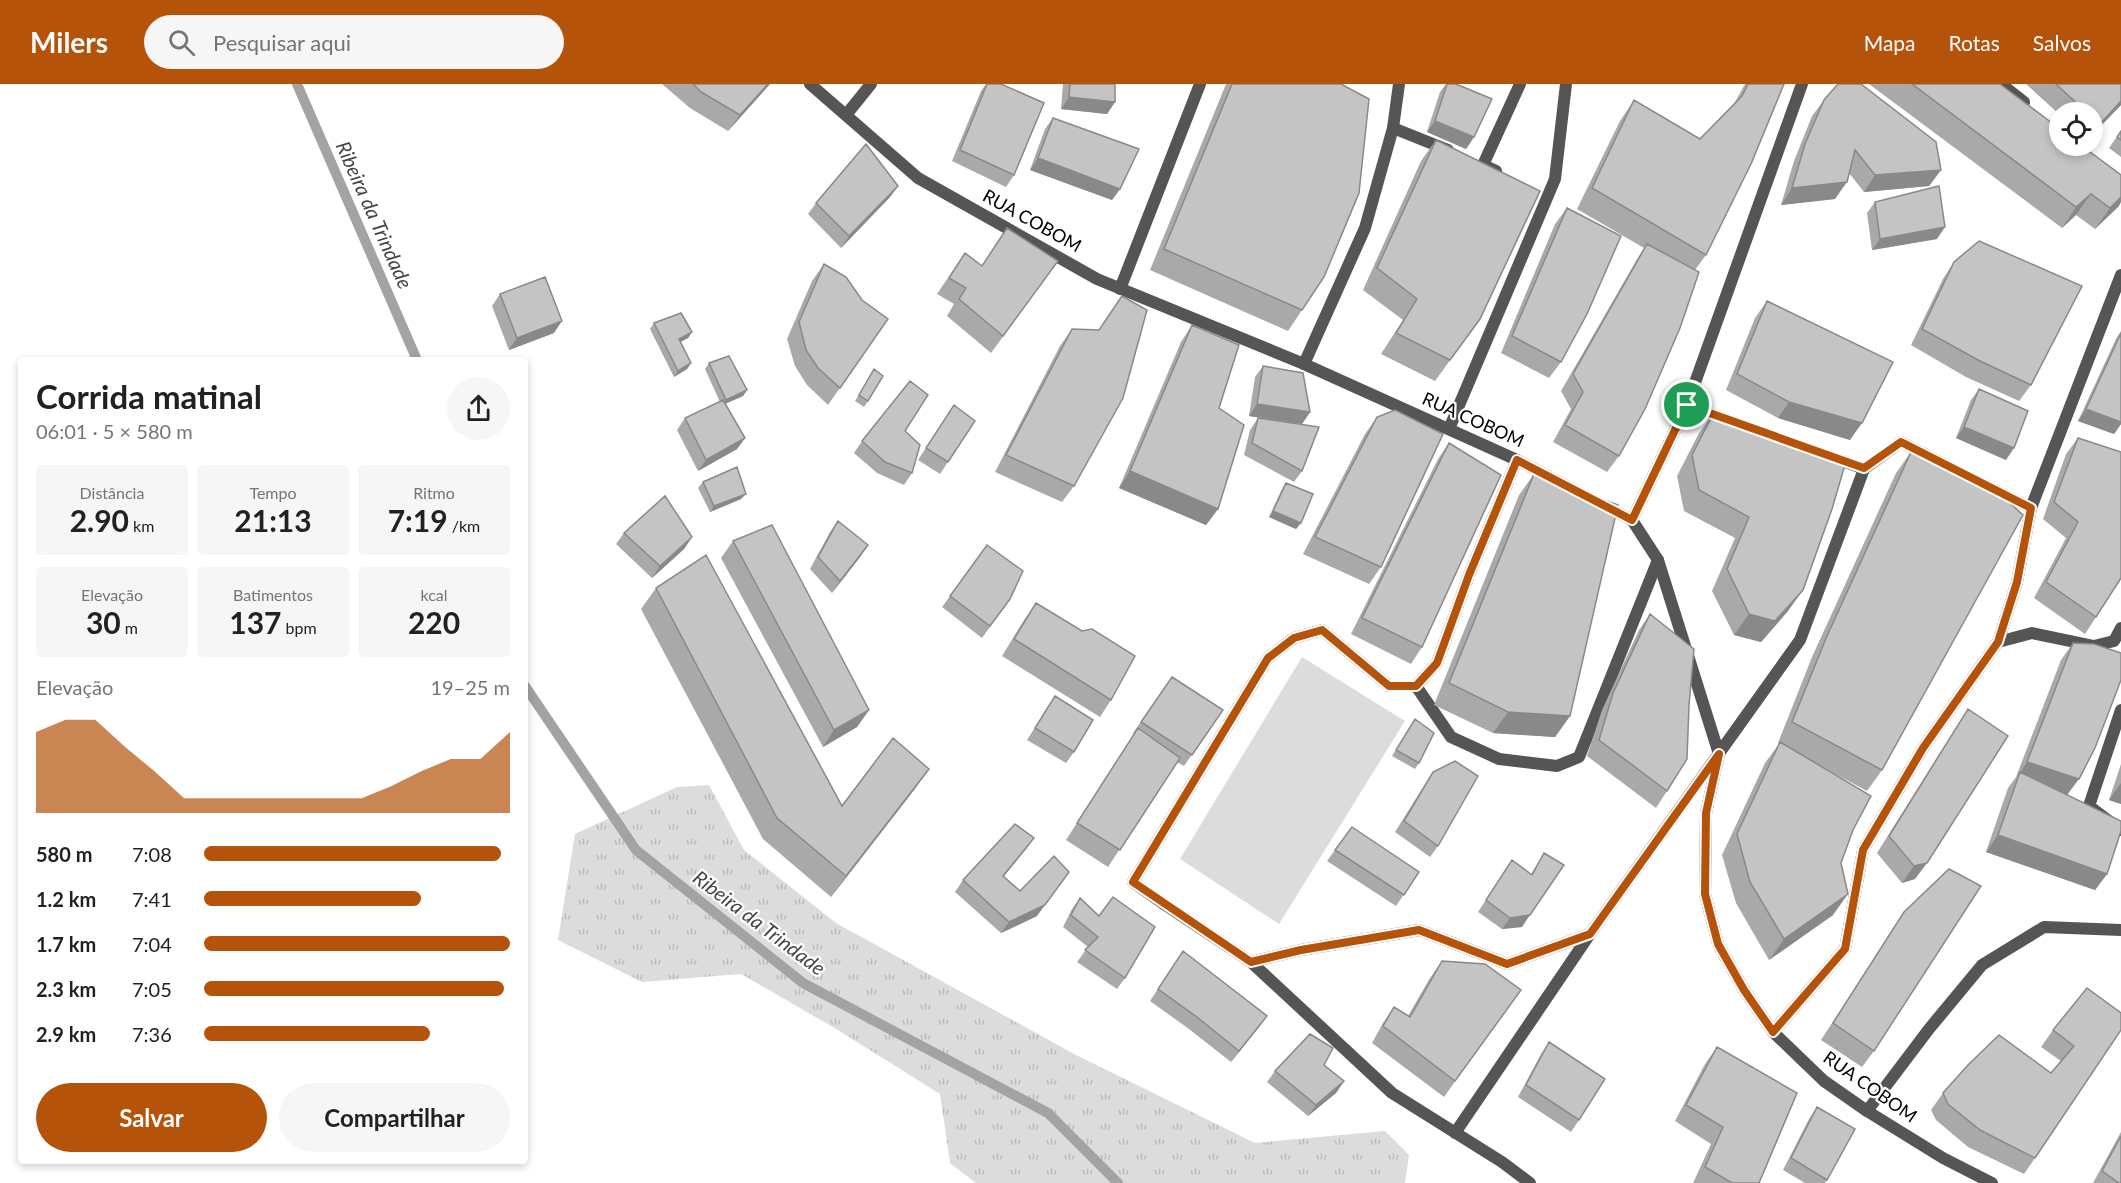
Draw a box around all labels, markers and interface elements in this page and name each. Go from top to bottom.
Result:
search box [144,15,564,69]
text: Milers [30,25,108,59]
icon: search [165,26,198,59]
text: Pesquisar aqui [213,29,351,56]
text: Mapa [1864,30,1916,55]
text: Rotas [1949,30,2000,55]
text: Salvos [2033,30,2091,55]
map controls [2049,102,2103,156]
button: locate [2049,102,2103,156]
water label: Ribeira da Trindade [332,137,418,292]
street label: RUA COBOM [979,184,1086,256]
text: Corrida matinal [36,376,262,416]
button: share [447,377,510,440]
pin [1661,379,1712,430]
street label: RUA COBOM [1419,387,1528,451]
icon: arrive [1670,388,1703,421]
text: 06:01 · 5 × 580 m [36,419,193,443]
text: Distância [80,483,144,502]
text: Tempo [249,483,297,502]
text: Ritmo [413,483,455,502]
text: 2.90 [70,502,129,538]
text: 21:13 [234,502,312,538]
text: 7:19 [388,502,448,538]
text: km [129,516,154,535]
text: /km [448,516,480,535]
text: Elevação [81,585,143,604]
text: Batimentos [233,585,313,604]
text: kcal [420,585,448,604]
text: 30 [86,604,121,640]
text: 137 [229,604,282,640]
text: 220 [408,604,460,640]
text: m [121,618,138,637]
text: bpm [282,618,317,637]
text: Elevação [36,675,113,699]
text: 19–25 m [430,675,510,699]
text: 580 m [36,842,92,866]
text: 7:08 [132,842,172,866]
water label: Ribeira da Trindade [689,865,830,980]
text: 1.2 km [36,887,96,911]
text: 7:41 [132,887,172,911]
text: 1.7 km [36,932,96,956]
text: 7:04 [132,932,172,956]
text: 2.3 km [36,977,96,1001]
text: 7:05 [132,977,172,1001]
text: 2.9 km [36,1022,96,1046]
text: 7:36 [132,1022,172,1046]
street label: RUA COBOM [1820,1046,1922,1127]
button: Salvar [36,1083,267,1152]
button: Compartilhar [279,1083,510,1152]

